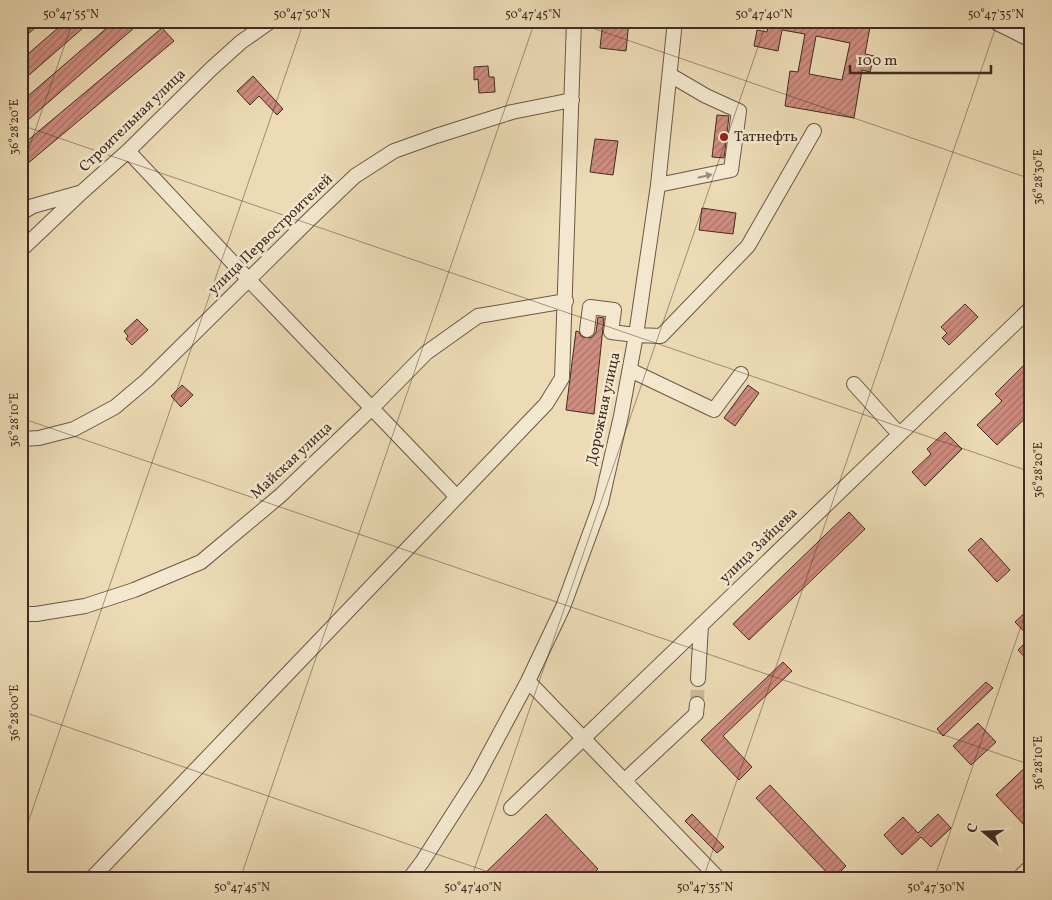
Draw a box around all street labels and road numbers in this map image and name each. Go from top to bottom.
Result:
street label: Строительная улица [75,64,191,178]
street label: улица Первостроителей [204,170,338,300]
street label: Дорожная улица [582,350,626,468]
street label: Майская улица [246,418,338,504]
street label: улица Зайцева [715,503,803,589]

